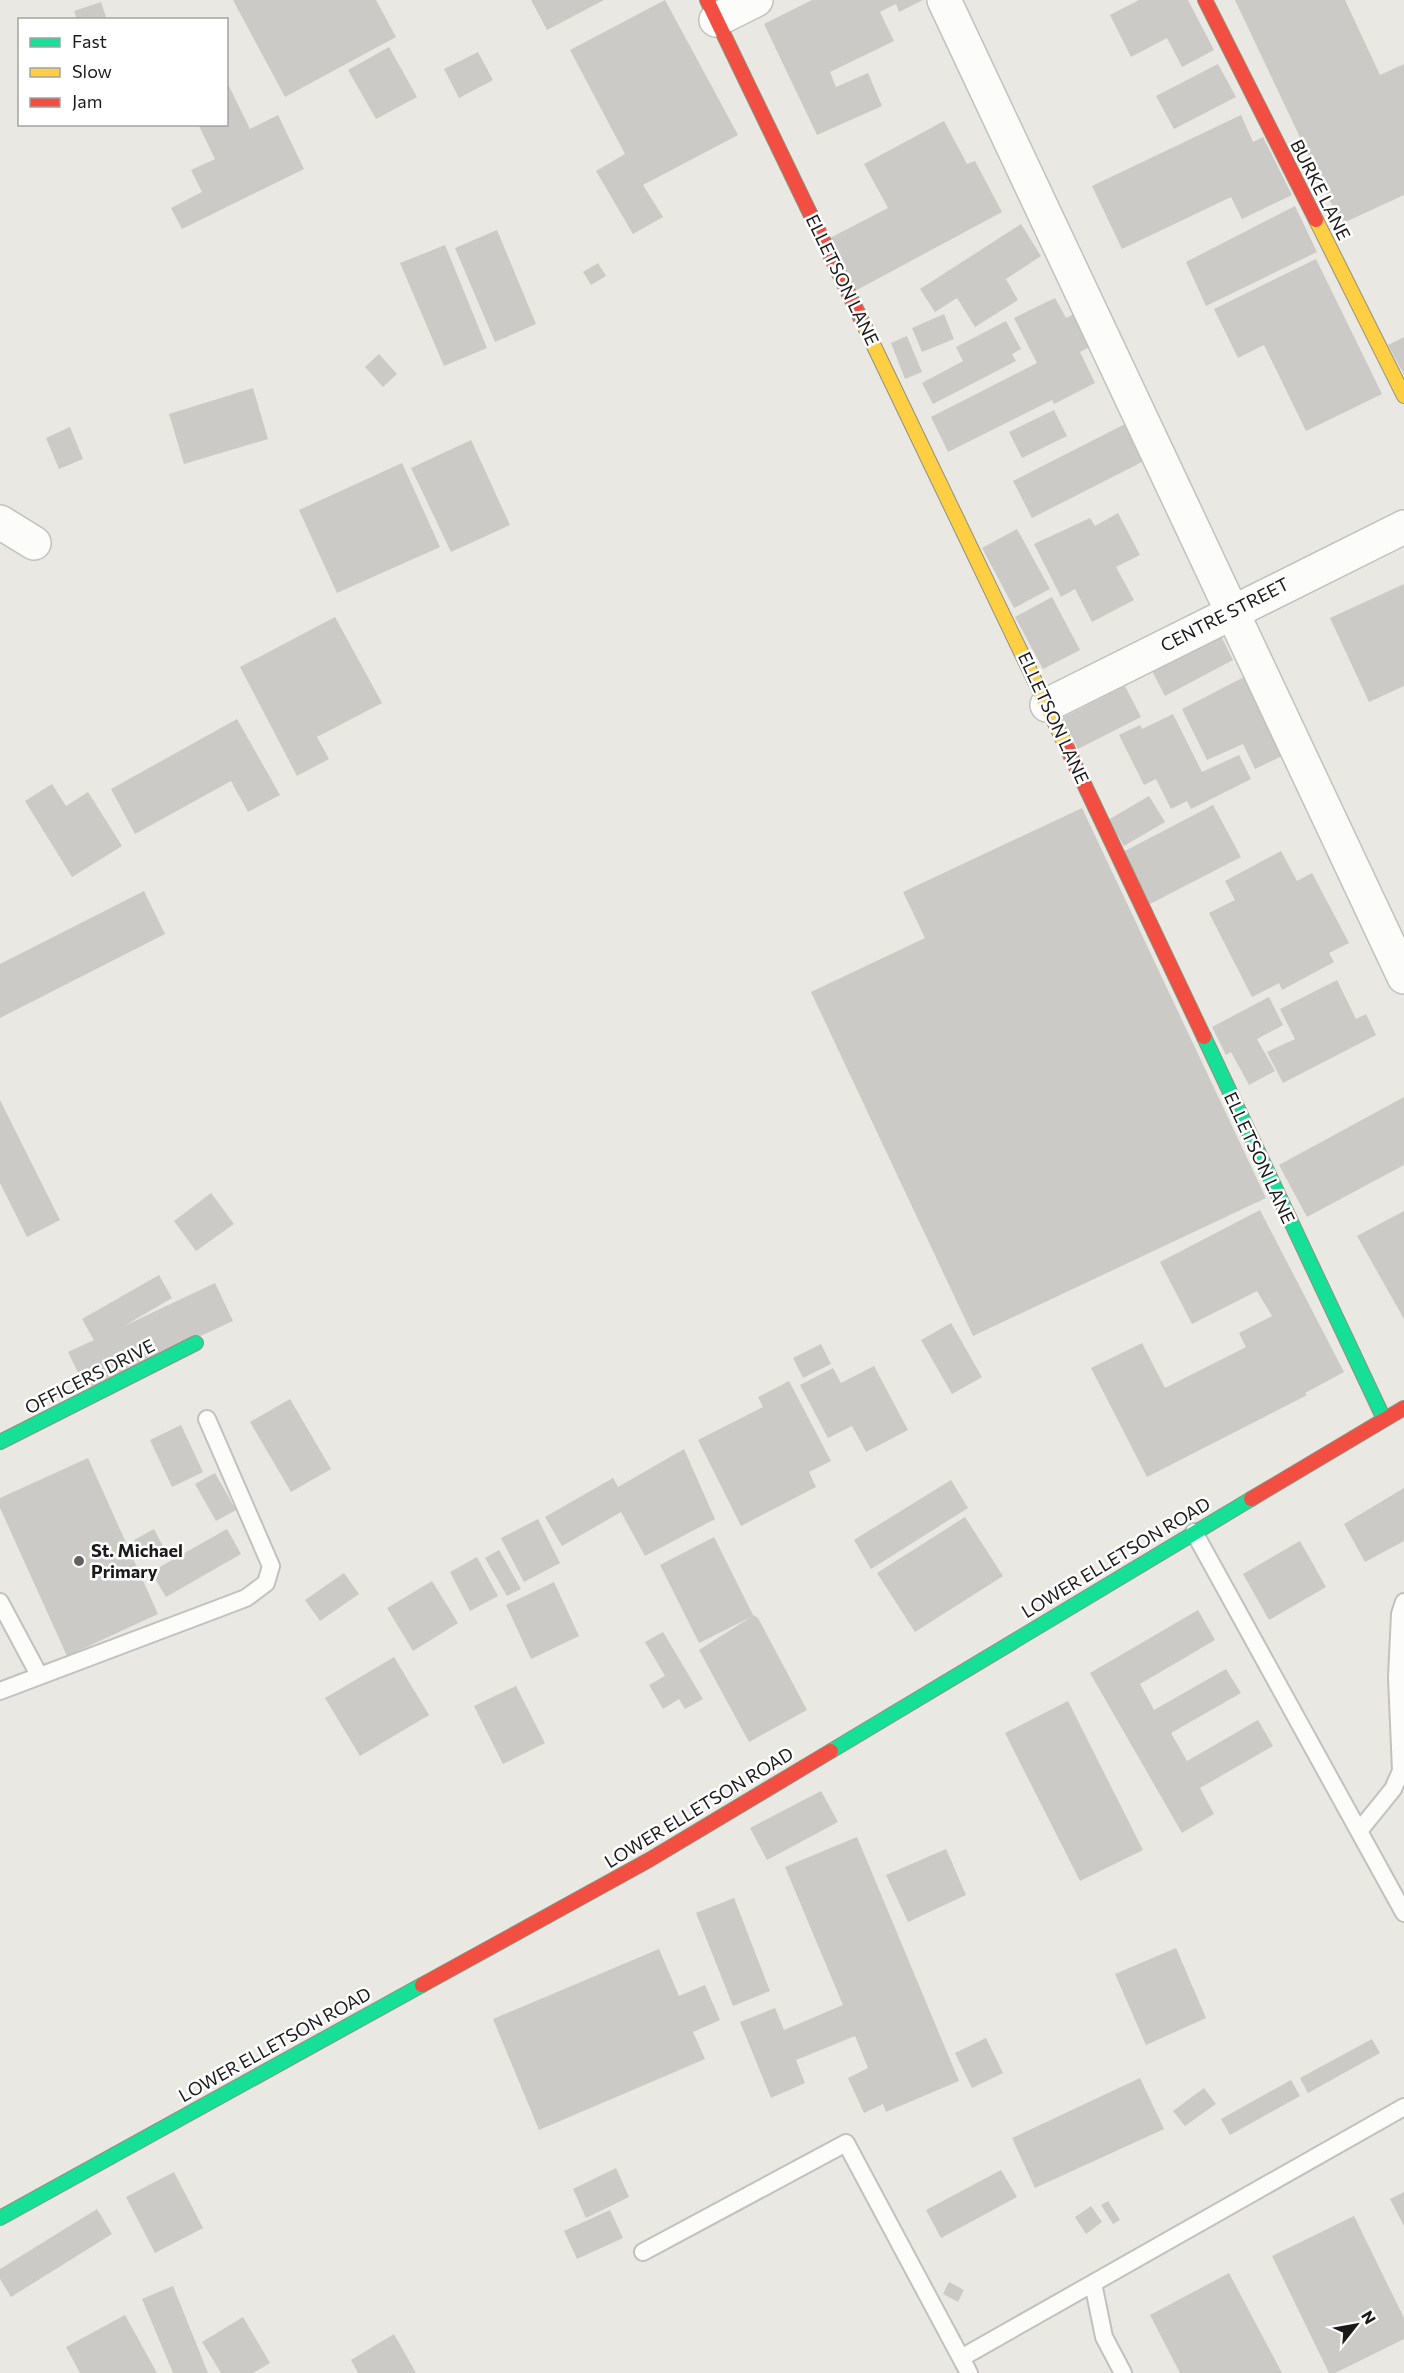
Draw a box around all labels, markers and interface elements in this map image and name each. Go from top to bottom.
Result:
legend [18,18,228,126]
text: Fast [72,30,107,52]
text: Slow [72,60,112,82]
text: Jam [72,90,102,112]
street label: BURKE LANE [1286,136,1356,244]
street label: ELLETSON LANE [802,211,884,349]
street label: CENTRE STREET [1157,572,1292,656]
street label: ELLETSON LANE [1014,648,1094,787]
street label: ELLETSON LANE [1220,1088,1300,1227]
street label: OFFICERS DRIVE [21,1334,158,1418]
street label: LOWER ELLETSON ROAD [1017,1492,1214,1622]
place label: St. Michael Primary [91,1539,183,1582]
marker: St. Michael Primary [72,1554,86,1568]
street label: LOWER ELLETSON ROAD [600,1742,797,1872]
street label: LOWER ELLETSON ROAD [175,1982,374,2106]
north arrow [1326,2295,1386,2355]
text: N [1358,2307,1381,2327]

